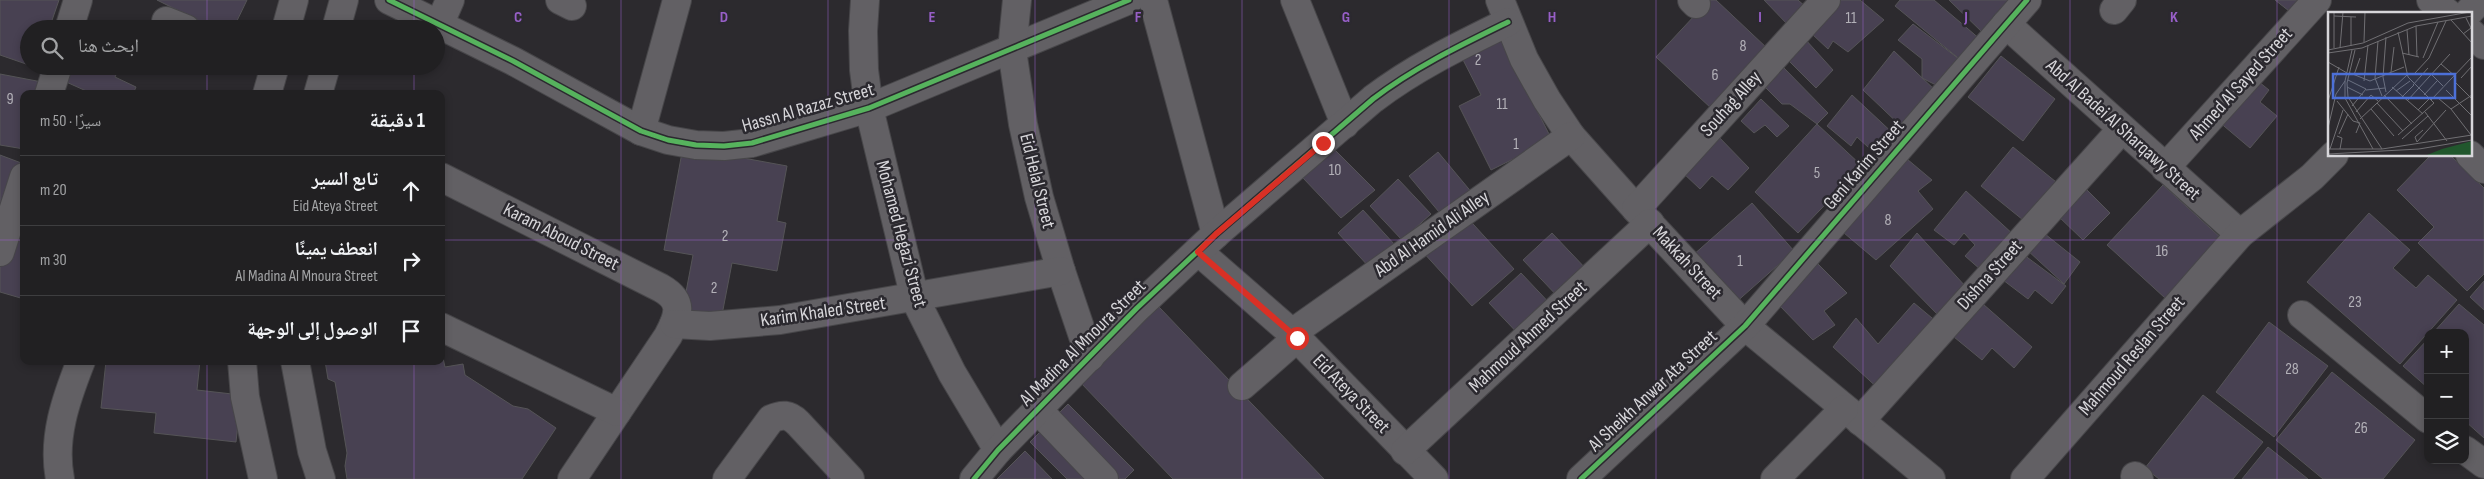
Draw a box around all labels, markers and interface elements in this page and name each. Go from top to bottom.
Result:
text: C [514,8,522,27]
text: D [720,8,728,27]
text: E [929,8,936,27]
text: F [1135,8,1142,27]
text: G [1342,8,1350,27]
text: H [1548,8,1556,27]
text: I [1758,8,1762,27]
text: J [1963,8,1968,27]
text: K [2170,8,2178,27]
house number: 11 [1845,9,1857,28]
inset map [2328,12,2472,156]
search box [20,20,445,75]
street label: Ahmed Al Sayed Street [2184,23,2298,146]
icon: search [38,34,66,62]
text: ابحث هنا [78,35,139,58]
house number: 8 [1739,37,1747,56]
house number: 2 [1475,51,1481,70]
street label: Abd Al Badei Al Sharqawy Street [2040,54,2205,206]
street label: Souhag Alley [1696,66,1767,142]
house number: 6 [1711,66,1719,85]
street label: Hassn Al Razaz Street [739,78,877,138]
house number: 9 [6,90,14,109]
house number: 11 [1496,95,1508,114]
text: 1 دقيقة [369,108,425,133]
text: سيرًا · 50 m [40,112,101,131]
street label: Geni Karim Street [1819,115,1910,215]
street label: Eid Helal Street [1014,131,1060,231]
route end [1312,132,1335,155]
house number: 1 [1513,135,1519,154]
street label: Mohamed Hegazi Street [870,158,932,310]
house number: 10 [1329,161,1341,180]
house number: 5 [1814,164,1820,183]
text: تابع السير [312,168,378,191]
icon: ahead [397,177,425,205]
text: 20 m [40,181,67,200]
street label: Abd Al Hamid Ali Alley [1369,186,1494,283]
text: Eid Ateya Street [293,197,378,216]
street label: Karam Aboud Street [499,198,623,276]
house number: 8 [1884,211,1892,230]
street label: Makkah Street [1647,222,1727,305]
house number: 2 [722,227,728,246]
street label: Dishna Street [1953,235,2028,315]
text: انعطف يمينًا [294,238,378,261]
house number: 16 [2156,242,2168,261]
icon: right [397,247,425,275]
text: 30 m [40,251,67,270]
house number: 1 [1737,252,1743,271]
text: Al Madina Al Mnoura Street [236,267,378,286]
street label: Al Madina Al Mnoura Street [1014,275,1151,412]
street label: Mahmoud Ahmed Street [1464,276,1592,398]
house number: 2 [711,279,717,298]
street label: Mahmoud Reslan Street [2074,291,2190,420]
street label: Karim Khaled Street [759,292,887,332]
house number: 23 [2348,293,2362,312]
icon: arrive [397,317,425,345]
text: الوصول إلى الوجهة [247,318,378,341]
street label: Al Sheikh Anwar Ata Street [1583,325,1722,457]
route start [1286,327,1309,350]
map controls [2424,329,2469,464]
button: + [2424,329,2469,374]
street label: Eid Ateya Street [1308,350,1395,438]
house number: 28 [2285,360,2299,379]
button: − [2424,374,2469,419]
house number: 26 [2354,419,2368,438]
button: layers [2424,419,2469,464]

